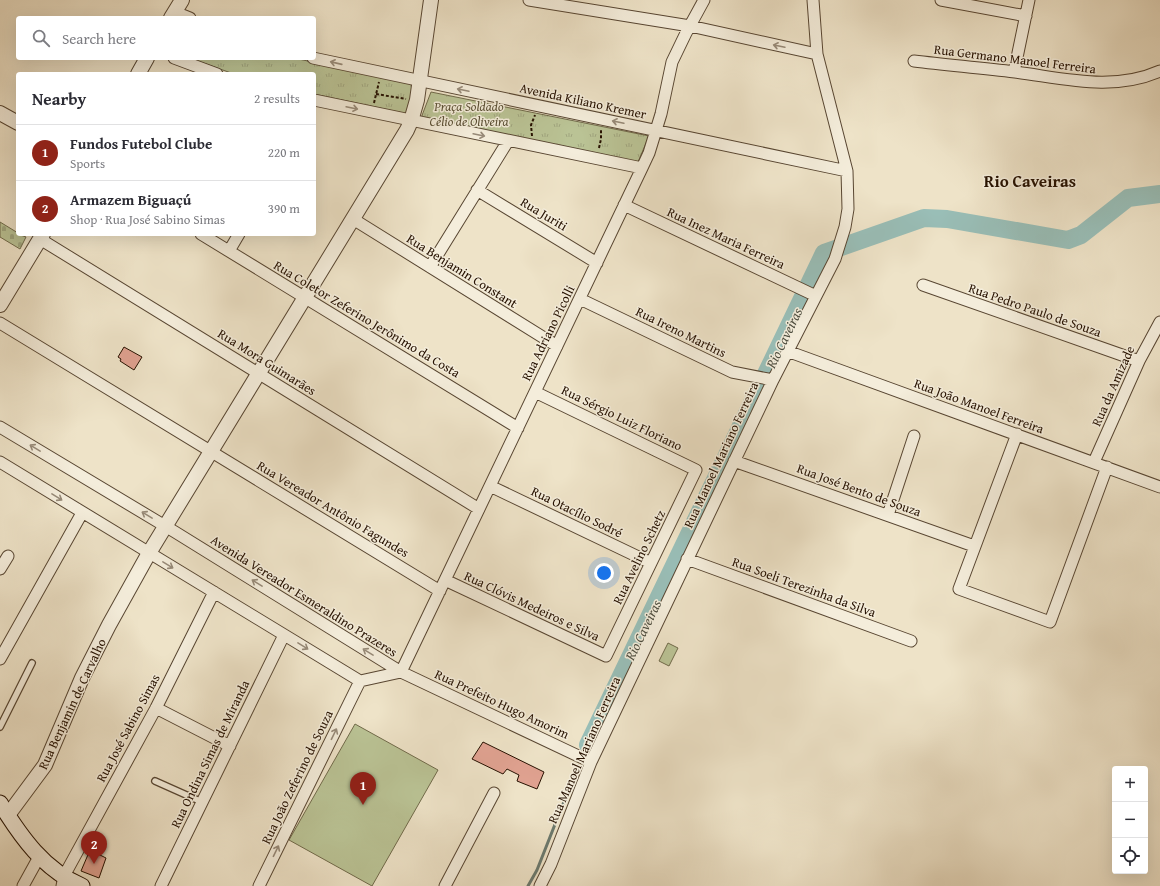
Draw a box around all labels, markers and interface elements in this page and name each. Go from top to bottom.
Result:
search box [16,16,316,60]
icon: search [30,27,52,49]
text: Search here [62,28,136,49]
street label: Rua Germano Manoel Ferreira [933,40,1098,78]
one-way arrow [773,42,786,50]
one-way arrow [330,59,343,67]
street label: Avenida Kiliano Kremer [518,78,649,124]
text: Nearby [32,86,86,111]
one-way arrow [457,86,470,94]
text: 2 results [254,89,300,108]
park label: Praça Soldado Célio de Oliveira [429,97,509,131]
one-way arrow [345,105,358,113]
one-way arrow [612,118,625,126]
one-way arrow [472,131,485,139]
text: Fundos Futebol Clube [70,133,212,154]
text: 1 [42,143,48,162]
text: 220 m [268,143,300,162]
text: Sports [70,154,105,173]
district label: Rio Caveiras [984,168,1076,193]
text: Armazem Biguaçú [70,189,191,210]
street label: Rua Juriti [517,192,571,236]
text: 2 [42,199,48,218]
text: 390 m [268,199,300,218]
street label: Rua Inez Maria Ferreira [664,202,789,274]
text: Shop · Rua José Sabino Simas [70,210,225,229]
street label: Rua Benjamin Constant [403,229,521,313]
street label: Rua Coletor Zeferino Jerônimo da Costa [270,256,464,383]
street label: Rua Pedro Paulo de Souza [966,278,1105,342]
street label: Rua Adriano Picolli [517,282,580,384]
street label: Rua Ireno Martins [633,302,729,362]
water label: Rio Caveiras [760,304,807,372]
street label: Rua Mora Guimarães [214,324,320,400]
street label: Rua da Amizade [1087,343,1139,429]
street label: Rua João Manoel Ferreira [911,374,1047,439]
street label: Rua Manoel Mariano Ferreira [679,378,764,531]
street label: Rua Sérgio Luiz Floriano [558,380,686,456]
one-way arrow [30,444,41,452]
street label: Rua Vereador Antônio Fagundes [253,456,413,562]
street label: Rua José Bento de Souza [794,459,925,522]
street label: Rua Otacílio Sodré [528,482,626,542]
one-way arrow [51,493,62,501]
street label: Rua Avelino Schetz [608,506,670,607]
one-way arrow [141,511,153,519]
street label: Avenida Vereador Esmeraldino Prazeres [207,530,401,662]
street label: Rua Soeli Terezinha da Silva [729,552,879,622]
one-way arrow [162,561,174,569]
your location [594,563,614,583]
street label: Rua Clóvis Medeiros e Silva [461,566,604,646]
one-way arrow [251,579,263,587]
water label: Rio Caveiras [619,596,666,664]
street label: Rua Benjamin de Carvalho [33,635,111,773]
one-way arrow [297,643,309,651]
one-way arrow [363,648,374,656]
street label: Rua Prefeito Hugo Amorim [432,665,573,744]
street label: Rua José Sabino Simas [91,671,165,785]
street label: Rua Manoel Mariano Ferreira [543,673,625,827]
street label: Rua Ondina Simas de Miranda [166,676,255,831]
street label: Rua João Zeferino de Souza [256,706,338,847]
one-way arrow [331,729,338,741]
map controls [1112,766,1148,874]
button: + [1112,766,1148,802]
pin: 1 [350,772,376,805]
button: − [1112,802,1148,838]
pin: 2 [81,831,107,864]
button: locate [1112,838,1148,874]
one-way arrow [273,845,280,857]

